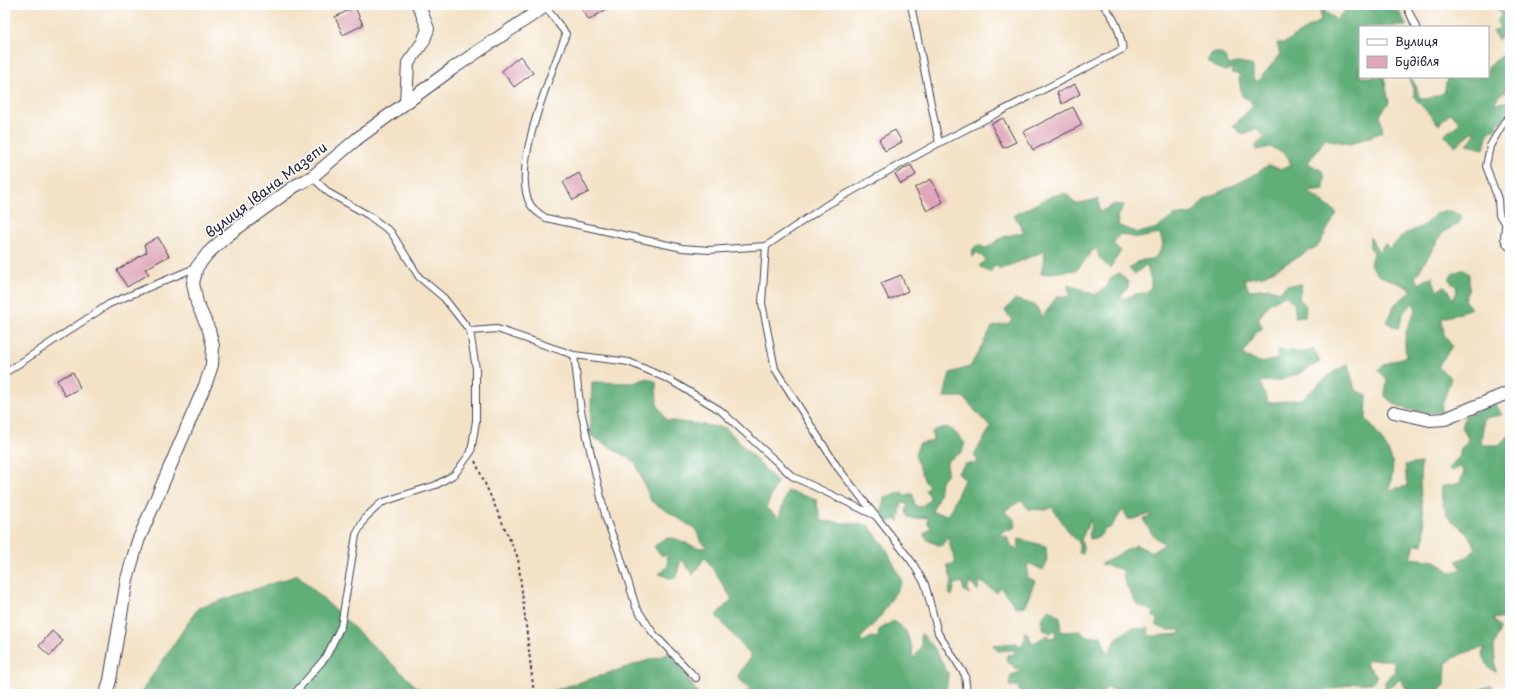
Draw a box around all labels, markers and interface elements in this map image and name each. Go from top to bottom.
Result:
legend [1359,26,1489,78]
text: Вулиця [1395,32,1438,50]
text: Будівля [1395,52,1440,70]
street label: вулиця Івана Мазепи [200,137,331,243]

